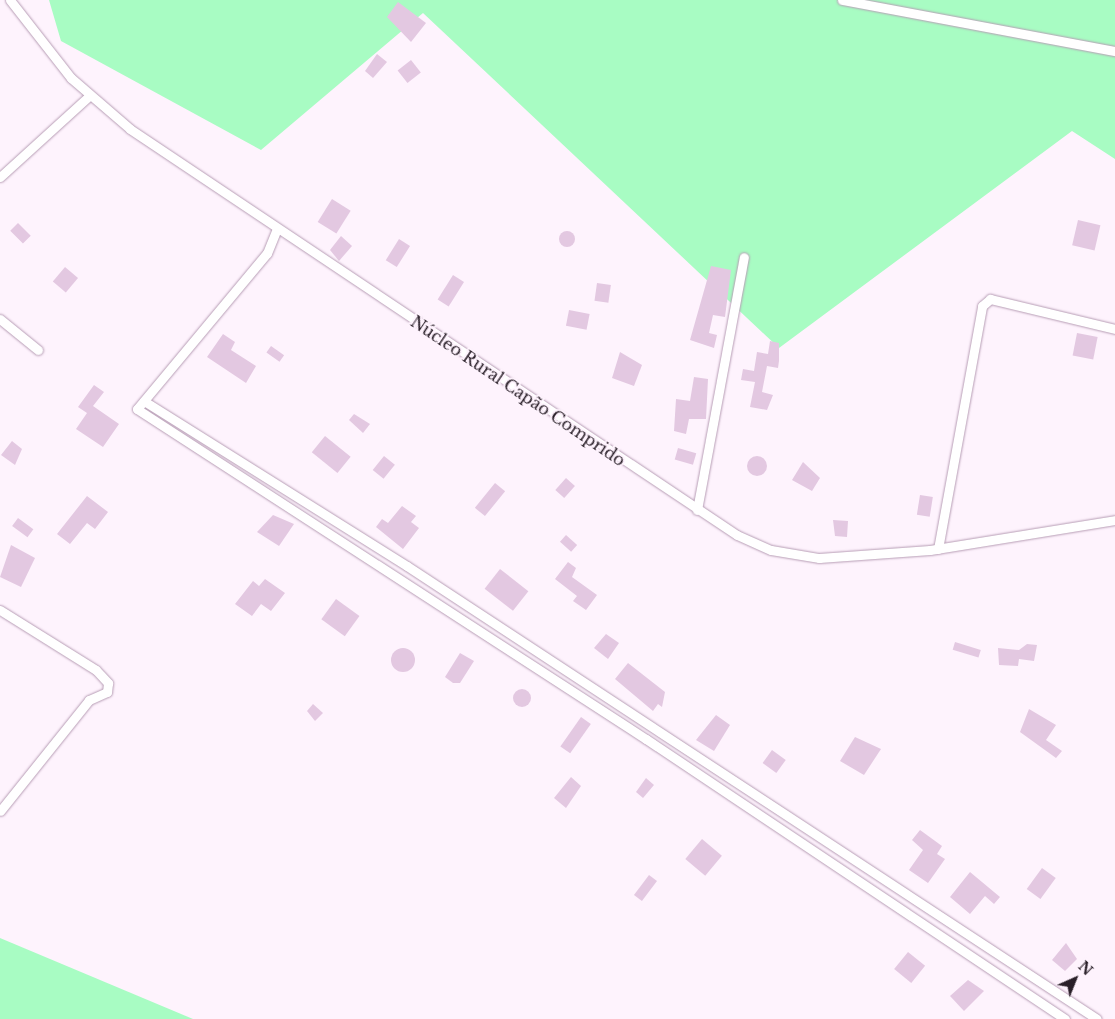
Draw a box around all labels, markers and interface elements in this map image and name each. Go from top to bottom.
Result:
street label: Núcleo Rural Capão Comprido [407,312,629,470]
north arrow [1050,954,1100,1004]
text: N [1074,957,1096,979]

